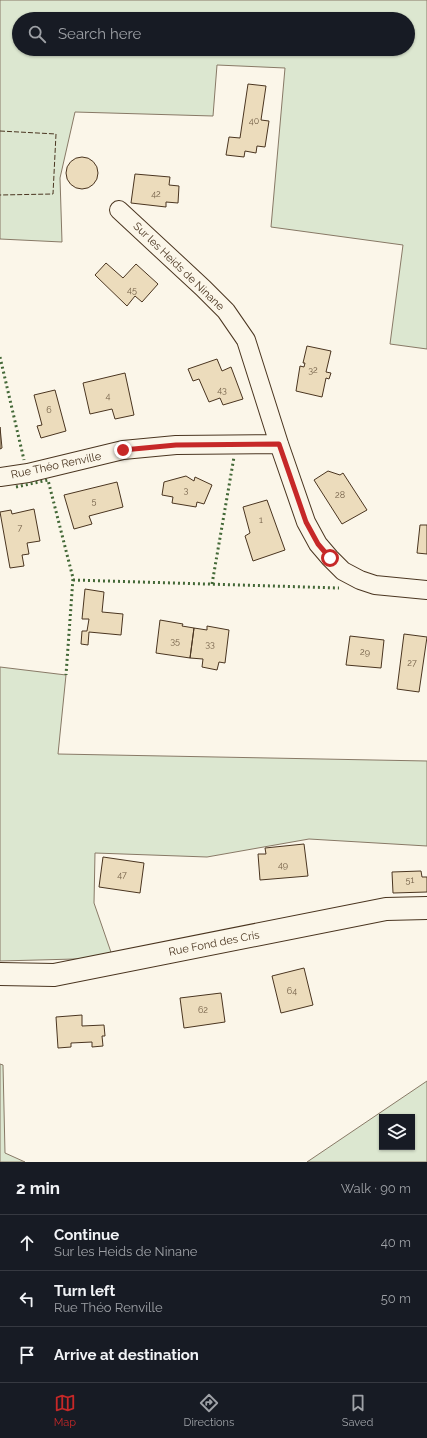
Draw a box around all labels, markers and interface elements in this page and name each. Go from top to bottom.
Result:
search box [12,12,415,56]
icon: search [26,23,48,45]
text: Search here [58,25,141,43]
house number: 40 [249,116,260,126]
house number: 42 [151,189,161,199]
street label: Sur les Heids de Ninane [131,220,227,314]
house number: 45 [127,285,137,295]
house number: 32 [308,365,318,375]
house number: 43 [217,385,227,395]
house number: 4 [106,391,111,401]
house number: 6 [46,405,52,415]
route end [114,441,132,459]
street label: Rue Théo Renville [10,449,103,481]
house number: 3 [184,485,189,495]
house number: 28 [335,490,345,500]
house number: 5 [92,496,97,506]
house number: 1 [259,515,263,525]
house number: 7 [18,523,23,533]
route start [321,549,339,567]
house number: 35 [170,636,180,646]
house number: 33 [205,639,215,649]
house number: 29 [360,647,370,657]
house number: 27 [407,658,417,668]
house number: 49 [278,860,288,870]
house number: 47 [117,870,127,880]
house number: 51 [406,875,415,885]
street label: Rue Fond des Cris [168,928,261,959]
house number: 64 [287,986,297,996]
house number: 62 [198,1005,208,1015]
map controls [379,1114,415,1150]
button: layers [379,1114,415,1150]
text: 2 min [16,1178,60,1198]
text: Walk · 90 m [341,1181,411,1196]
text: Continue [54,1226,119,1244]
icon: ahead [16,1232,38,1254]
text: 40 m [381,1235,411,1250]
text: Sur les Heids de Ninane [54,1244,197,1259]
text: Turn left [54,1282,115,1300]
icon: left [16,1288,38,1310]
text: 50 m [381,1291,411,1306]
text: Rue Théo Renville [54,1300,163,1315]
icon: arrive [16,1344,38,1366]
text: Arrive at destination [54,1346,199,1364]
tab: Map [54,1392,76,1429]
tab: Directions [184,1392,234,1429]
tab: Saved [342,1392,373,1429]

